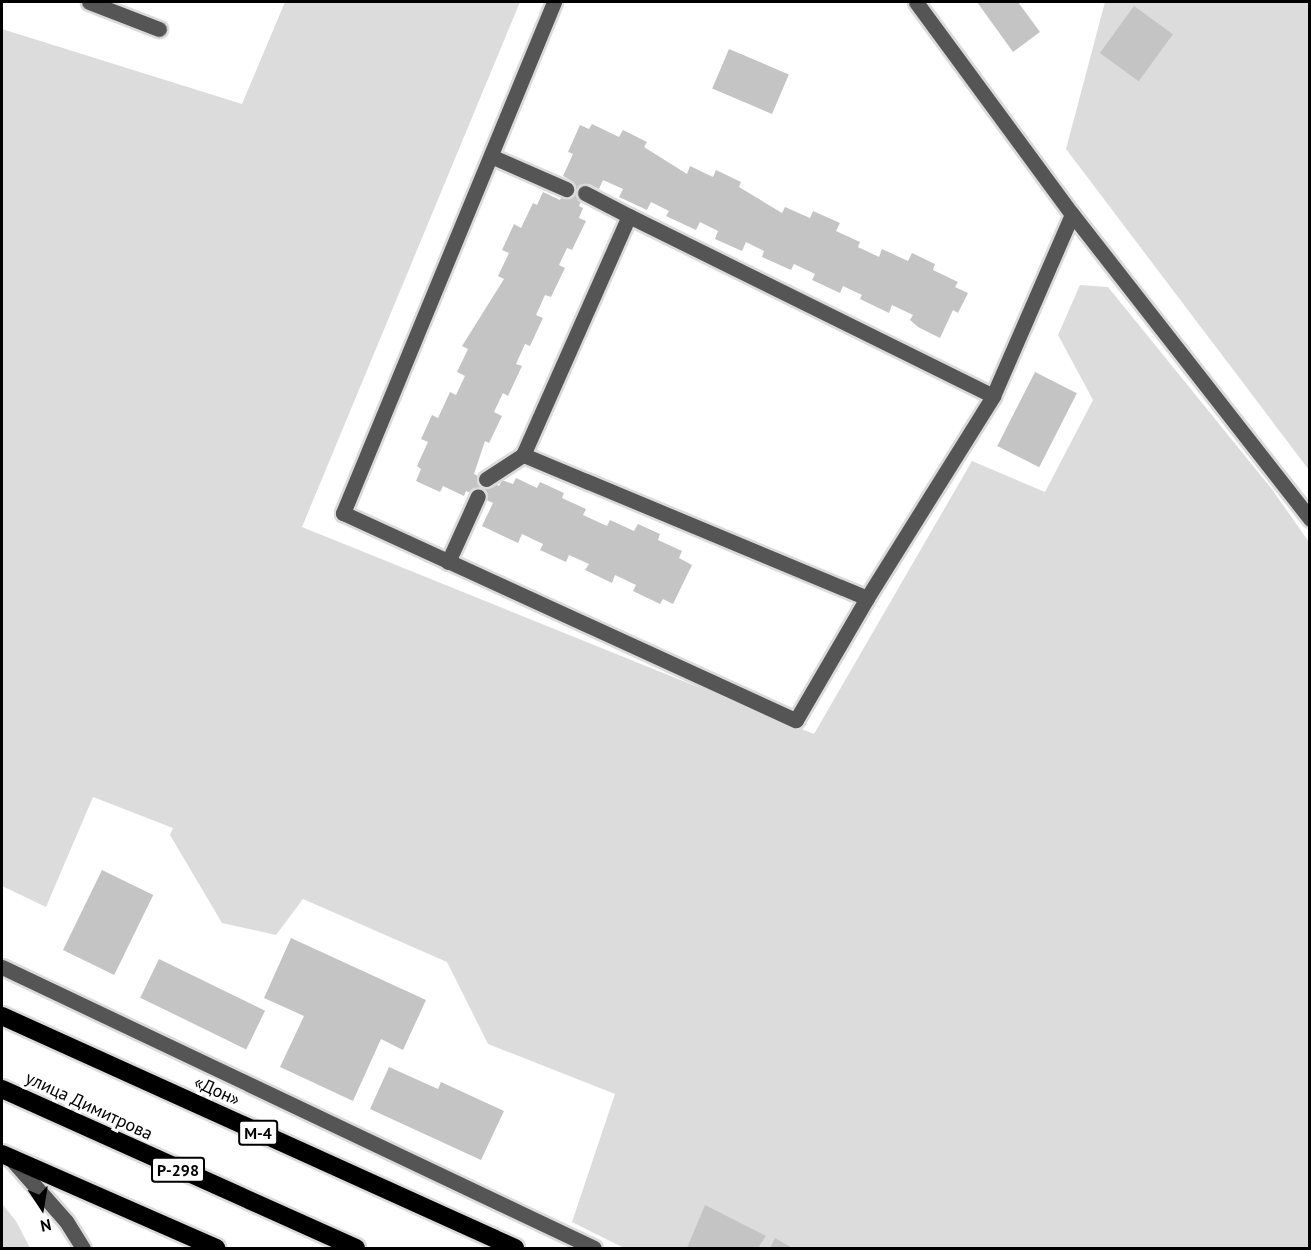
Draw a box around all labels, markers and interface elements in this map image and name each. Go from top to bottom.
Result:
street label: улица Димитрова [22,1067,156,1145]
street label: «Дон» [191,1071,243,1111]
road number: М-4 [237,1120,279,1146]
road number: Р-298 [151,1157,205,1183]
north arrow [12,1178,72,1238]
text: N [39,1215,53,1236]

